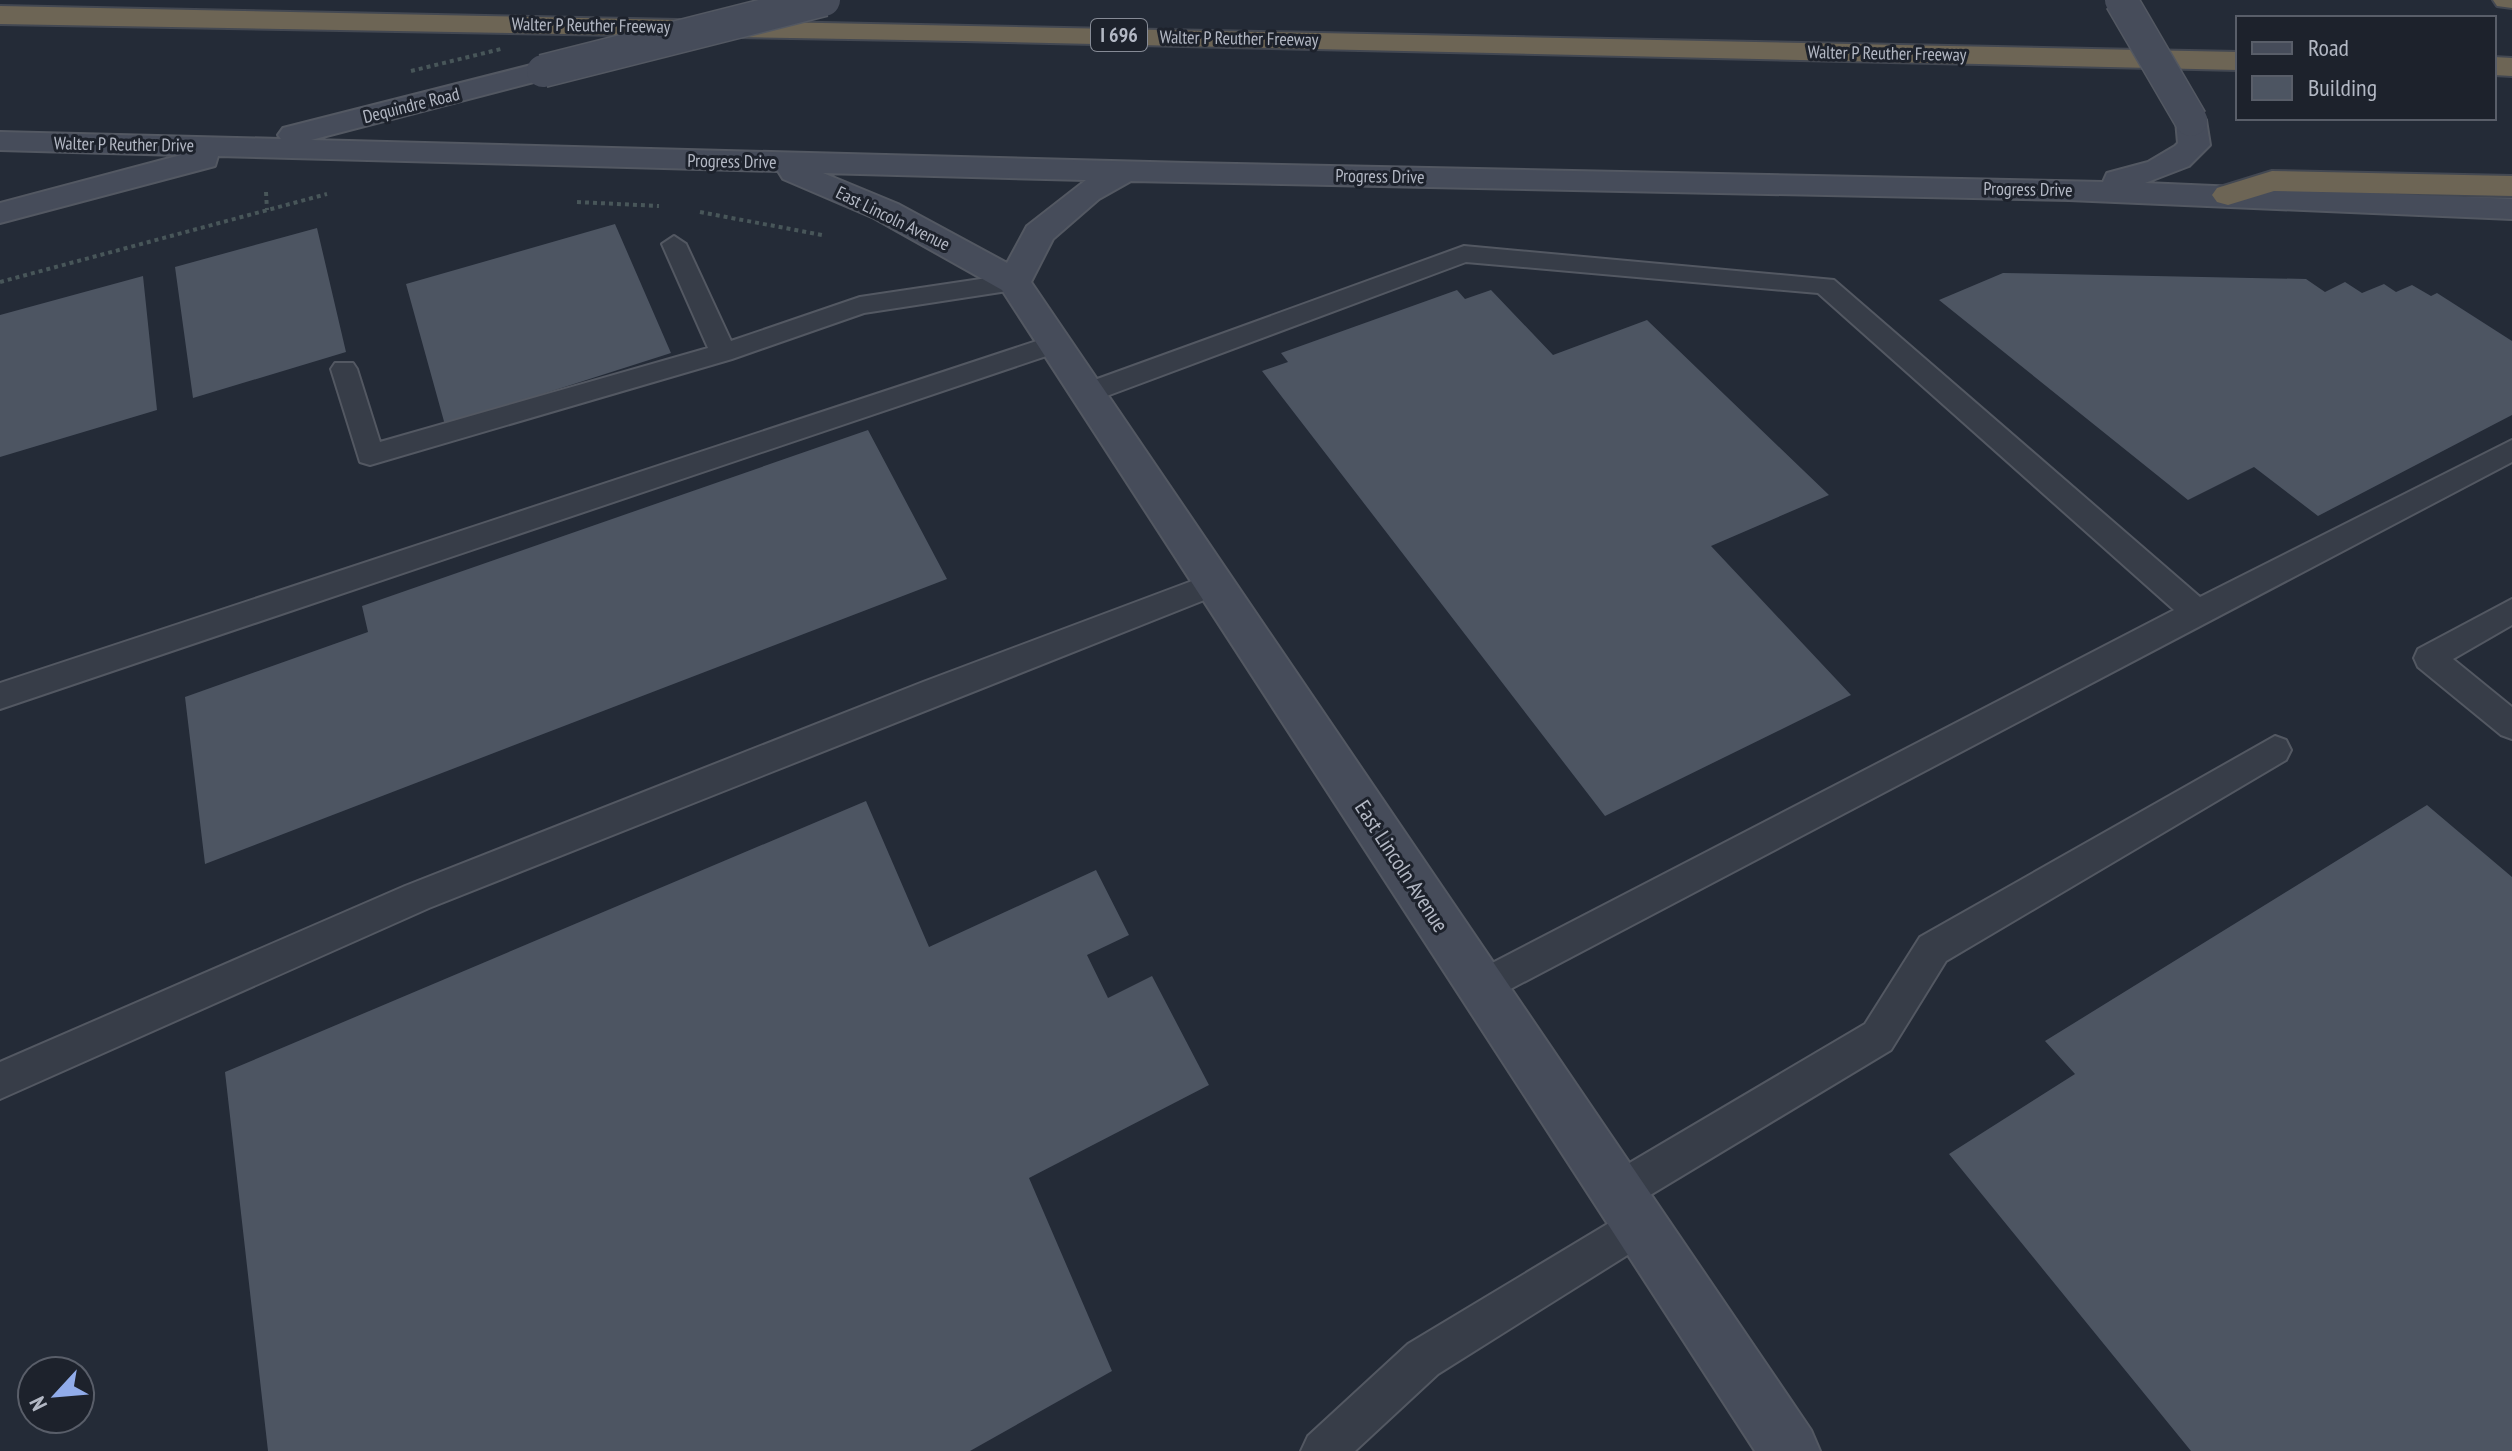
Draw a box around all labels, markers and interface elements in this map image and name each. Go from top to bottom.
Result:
street label: Walter P Reuther Freeway [511,12,671,38]
legend [2236,16,2496,120]
road number: I 696 [1091,19,1147,51]
street label: Walter P Reuther Freeway [1159,25,1319,51]
text: Road [2308,32,2349,63]
street label: Walter P Reuther Freeway [1807,40,1967,66]
text: Building [2308,72,2377,103]
street label: Dequindre Road [360,82,462,128]
street label: Walter P Reuther Drive [54,131,194,157]
street label: Progress Drive [687,149,777,173]
street label: Progress Drive [1335,164,1425,188]
street label: Progress Drive [1983,177,2073,201]
street label: East Lincoln Avenue [832,181,954,255]
street label: East Lincoln Avenue [1349,795,1455,937]
north arrow [16,1355,96,1435]
text: N [23,1392,53,1415]

